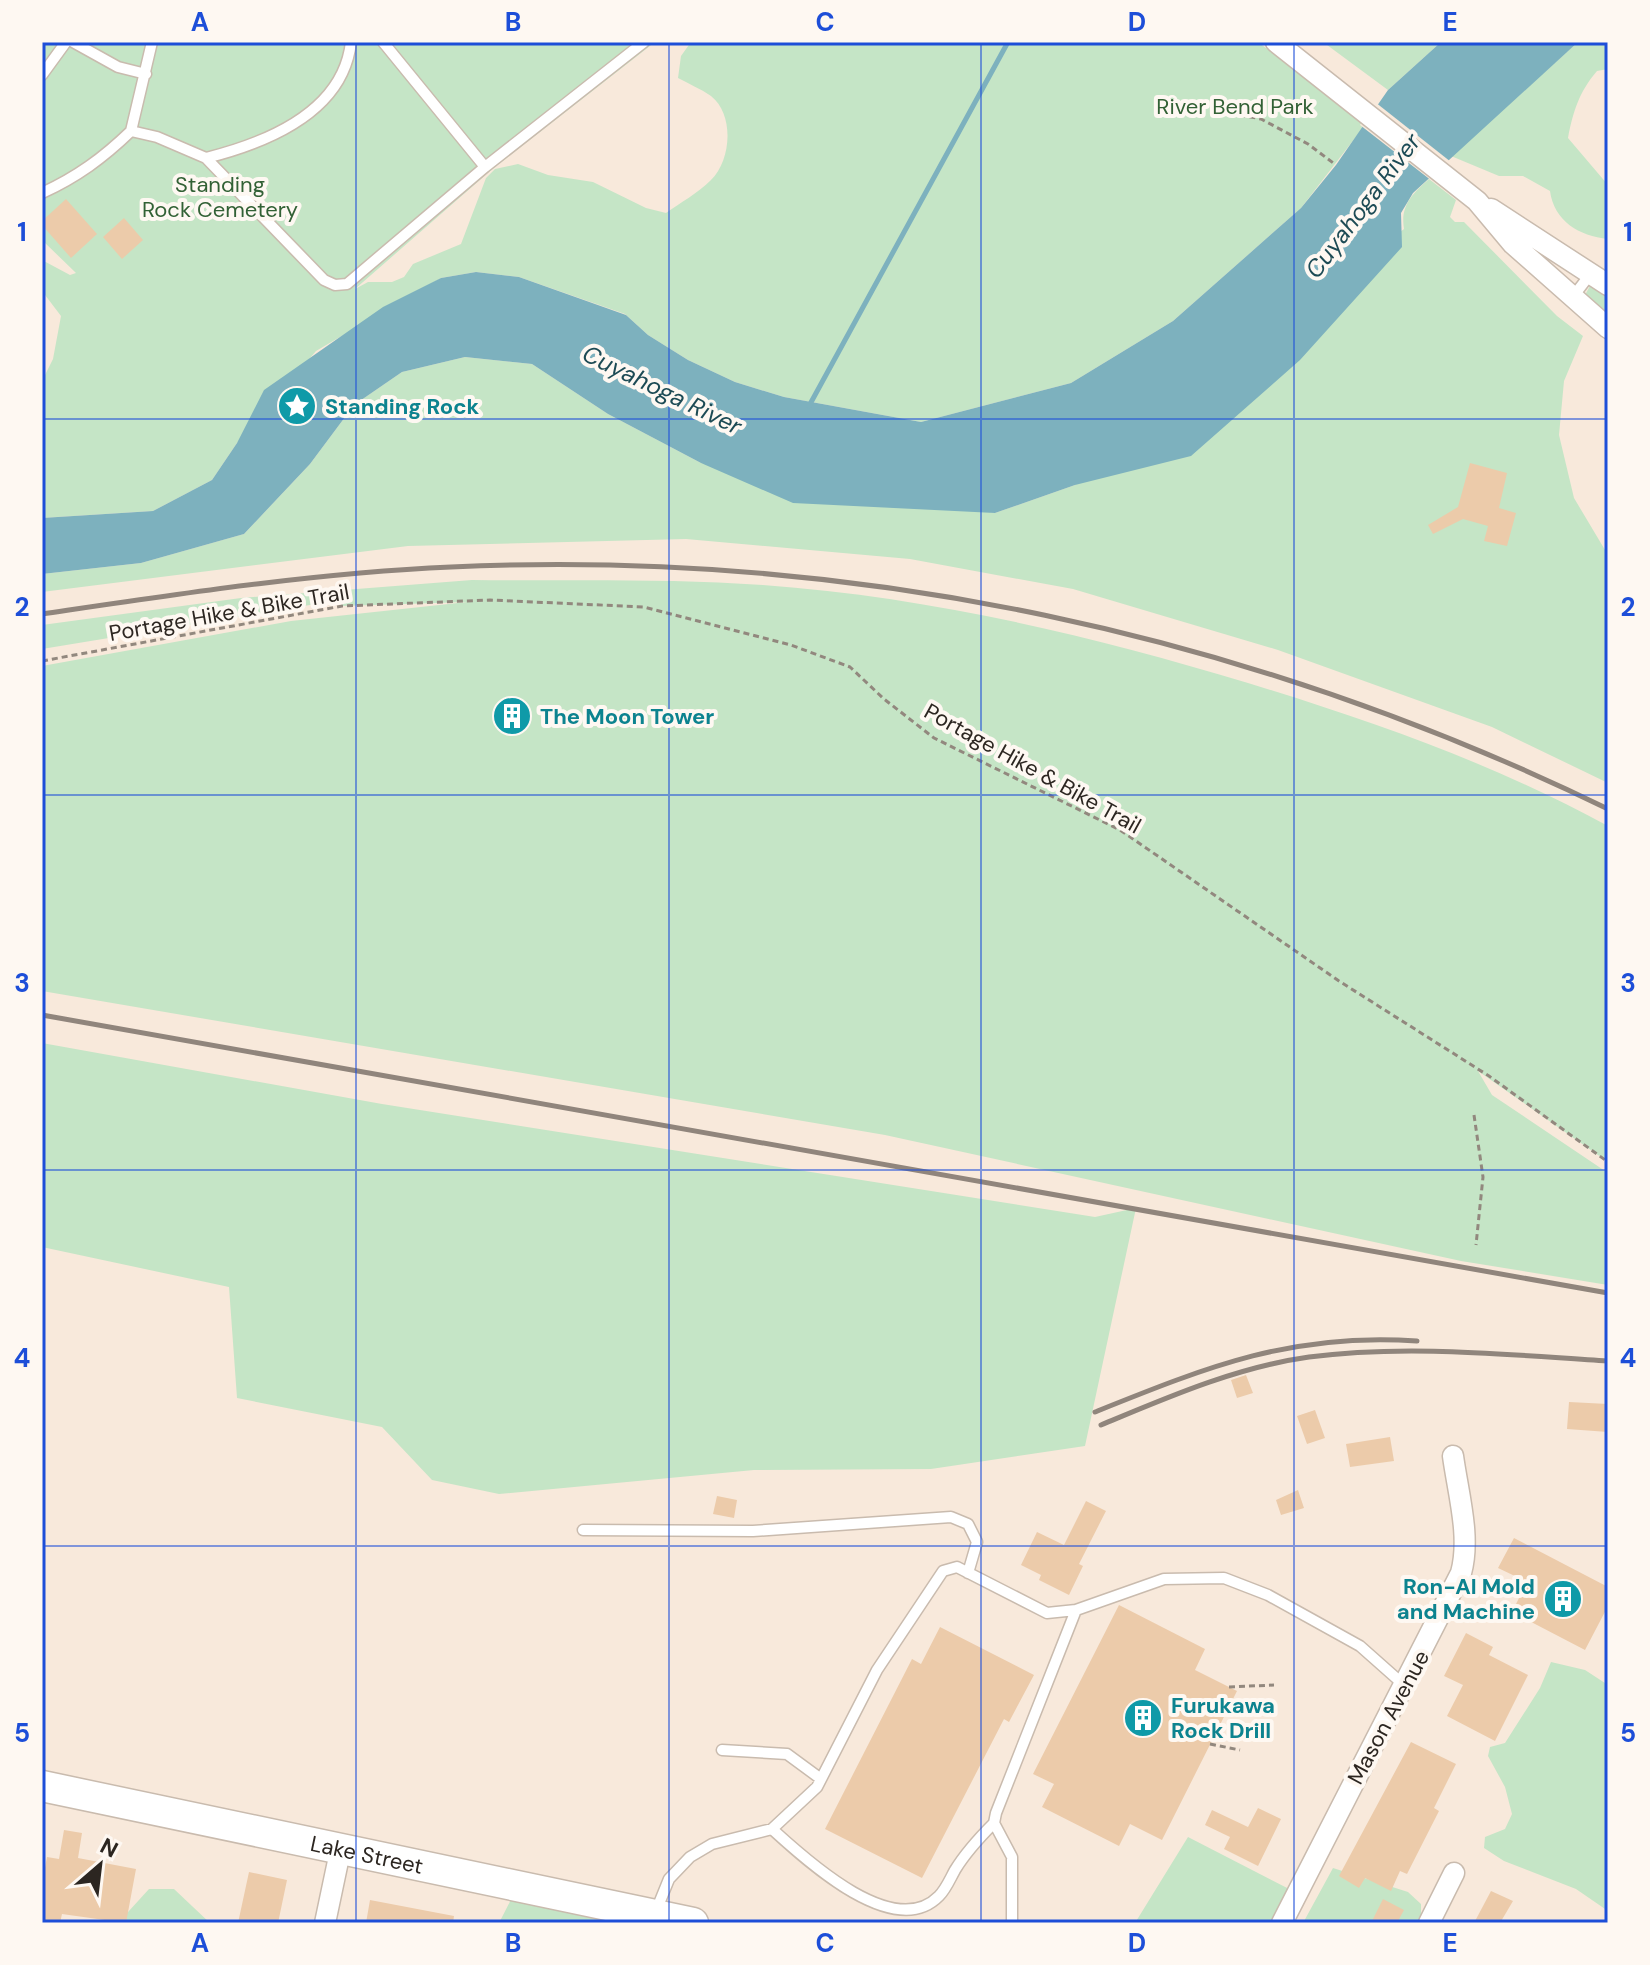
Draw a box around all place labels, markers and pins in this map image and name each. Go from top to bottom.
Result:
place icon: Standing Rock [276,385,318,427]
place label: Standing Rock [325,392,480,421]
building icon: The Moon Tower [491,695,533,737]
place label: The Moon Tower [540,702,714,731]
place label: Ron-Al Mold and Machine [1397,1572,1535,1626]
building icon: Ron-Al Mold and Machine [1542,1578,1584,1620]
place label: Furukawa Rock Drill [1171,1691,1275,1745]
building icon: Furukawa Rock Drill [1122,1697,1164,1739]

